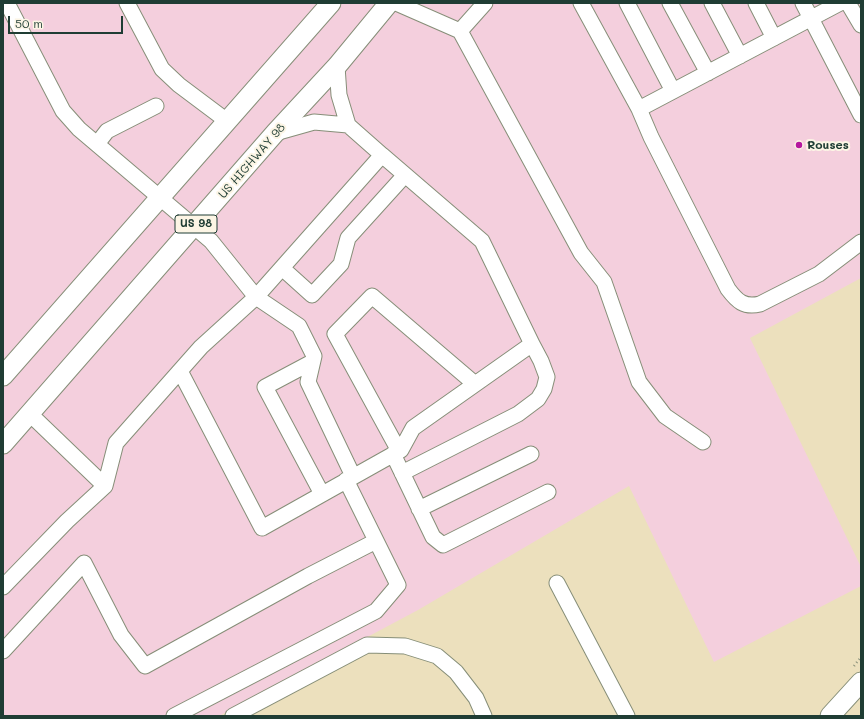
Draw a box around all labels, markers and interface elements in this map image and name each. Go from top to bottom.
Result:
scale bar [10,8,125,34]
text: 50 m [15,15,43,31]
street label: US HIGHWAY 98 [215,121,289,201]
place label: Rouses [807,138,849,152]
marker: Rouses [794,140,804,150]
road number: US 98 [175,215,217,233]

